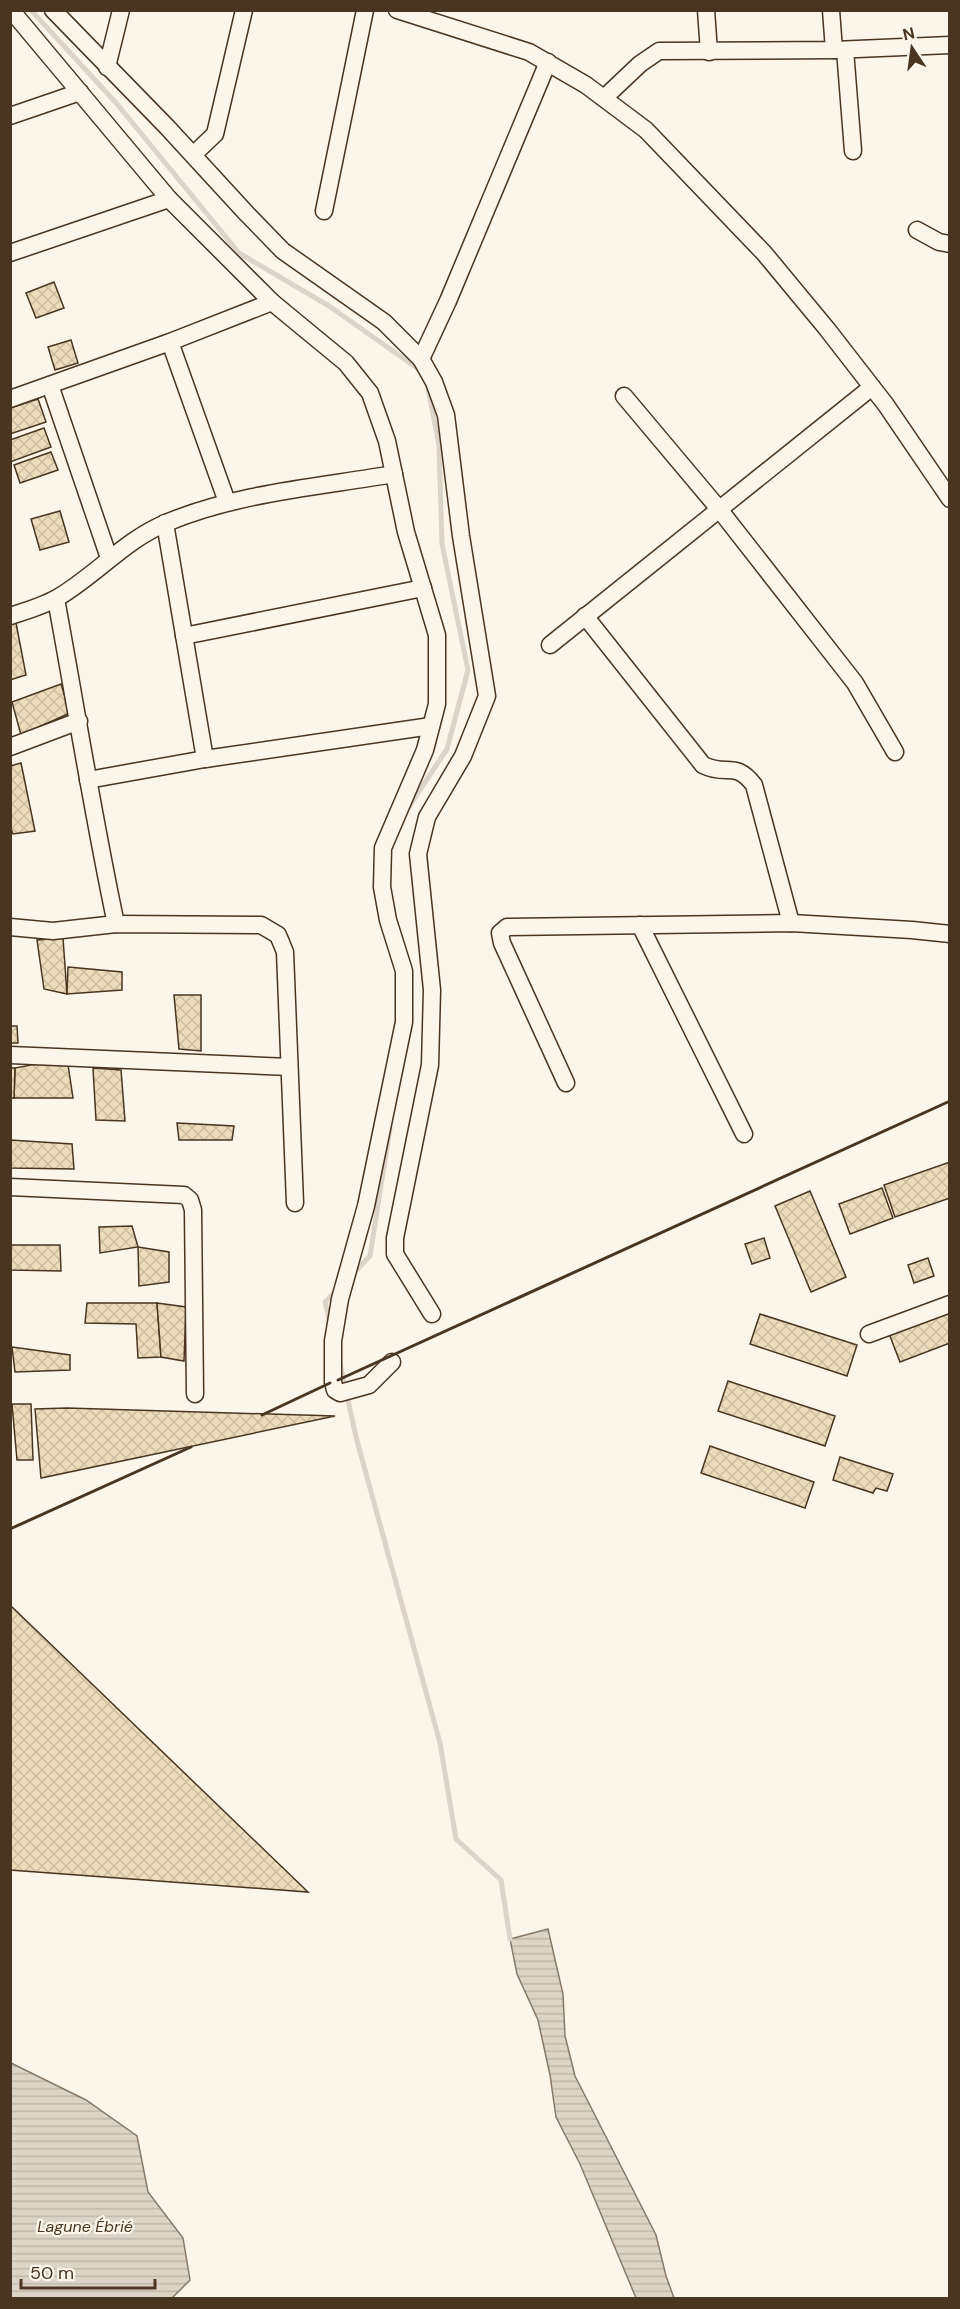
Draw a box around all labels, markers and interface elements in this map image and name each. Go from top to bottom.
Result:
north arrow [882,18,942,78]
text: N [901,22,917,45]
water label: Lagune Ébrié [37,2216,133,2237]
scale bar [21,2252,154,2290]
text: 50 m [30,2261,74,2285]

